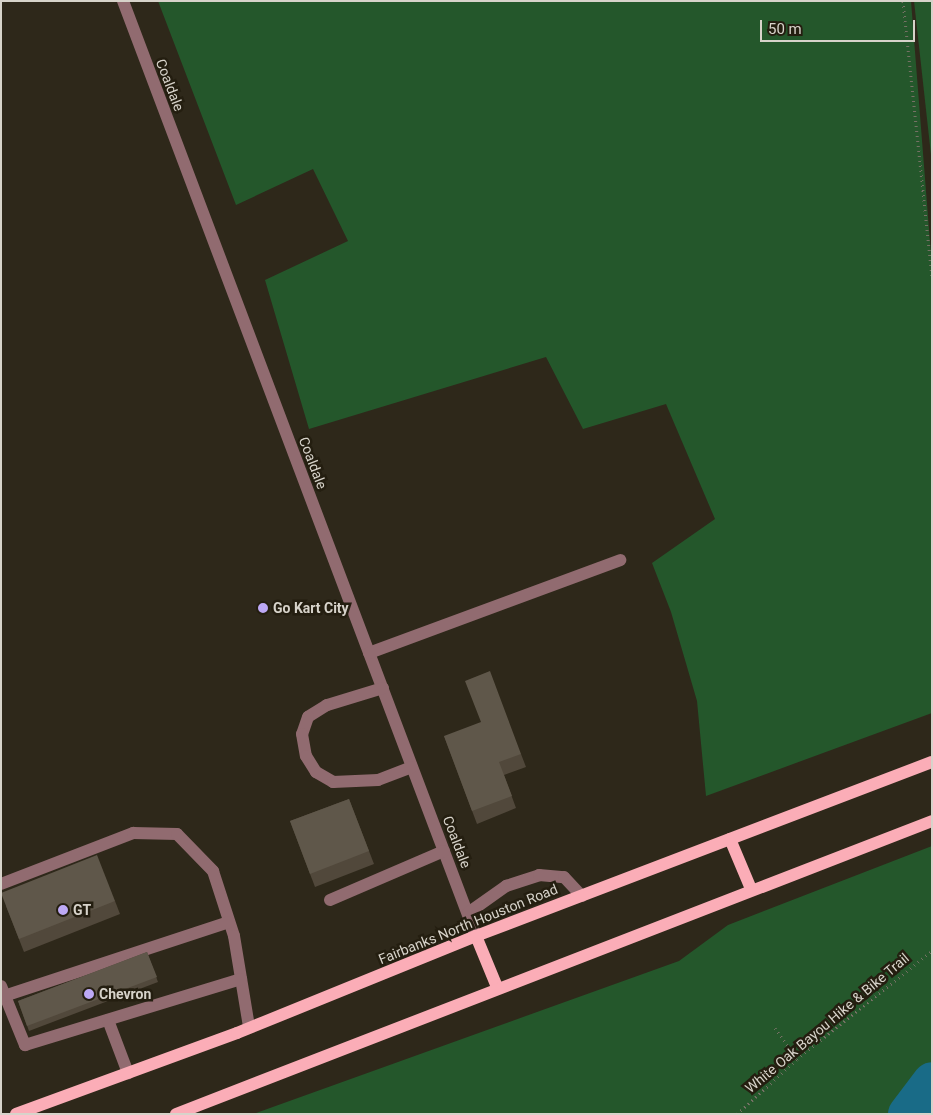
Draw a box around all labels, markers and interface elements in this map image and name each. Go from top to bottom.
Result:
scale bar [763,10,918,42]
text: 50 m [768,20,802,38]
street label: Coaldale [152,57,188,113]
street label: Coaldale [295,435,331,491]
place label: Go Kart City [273,600,349,616]
marker: Go Kart City [257,602,269,614]
street label: Coaldale [439,814,475,870]
street label: Fairbanks North Houston Road [376,880,560,968]
place label: GT [73,902,91,918]
marker: GT [57,904,69,916]
street label: White Oak Bayou Hike & Bike Trail [742,949,912,1097]
place label: Chevron [99,986,151,1002]
marker: Chevron [83,988,95,1000]

